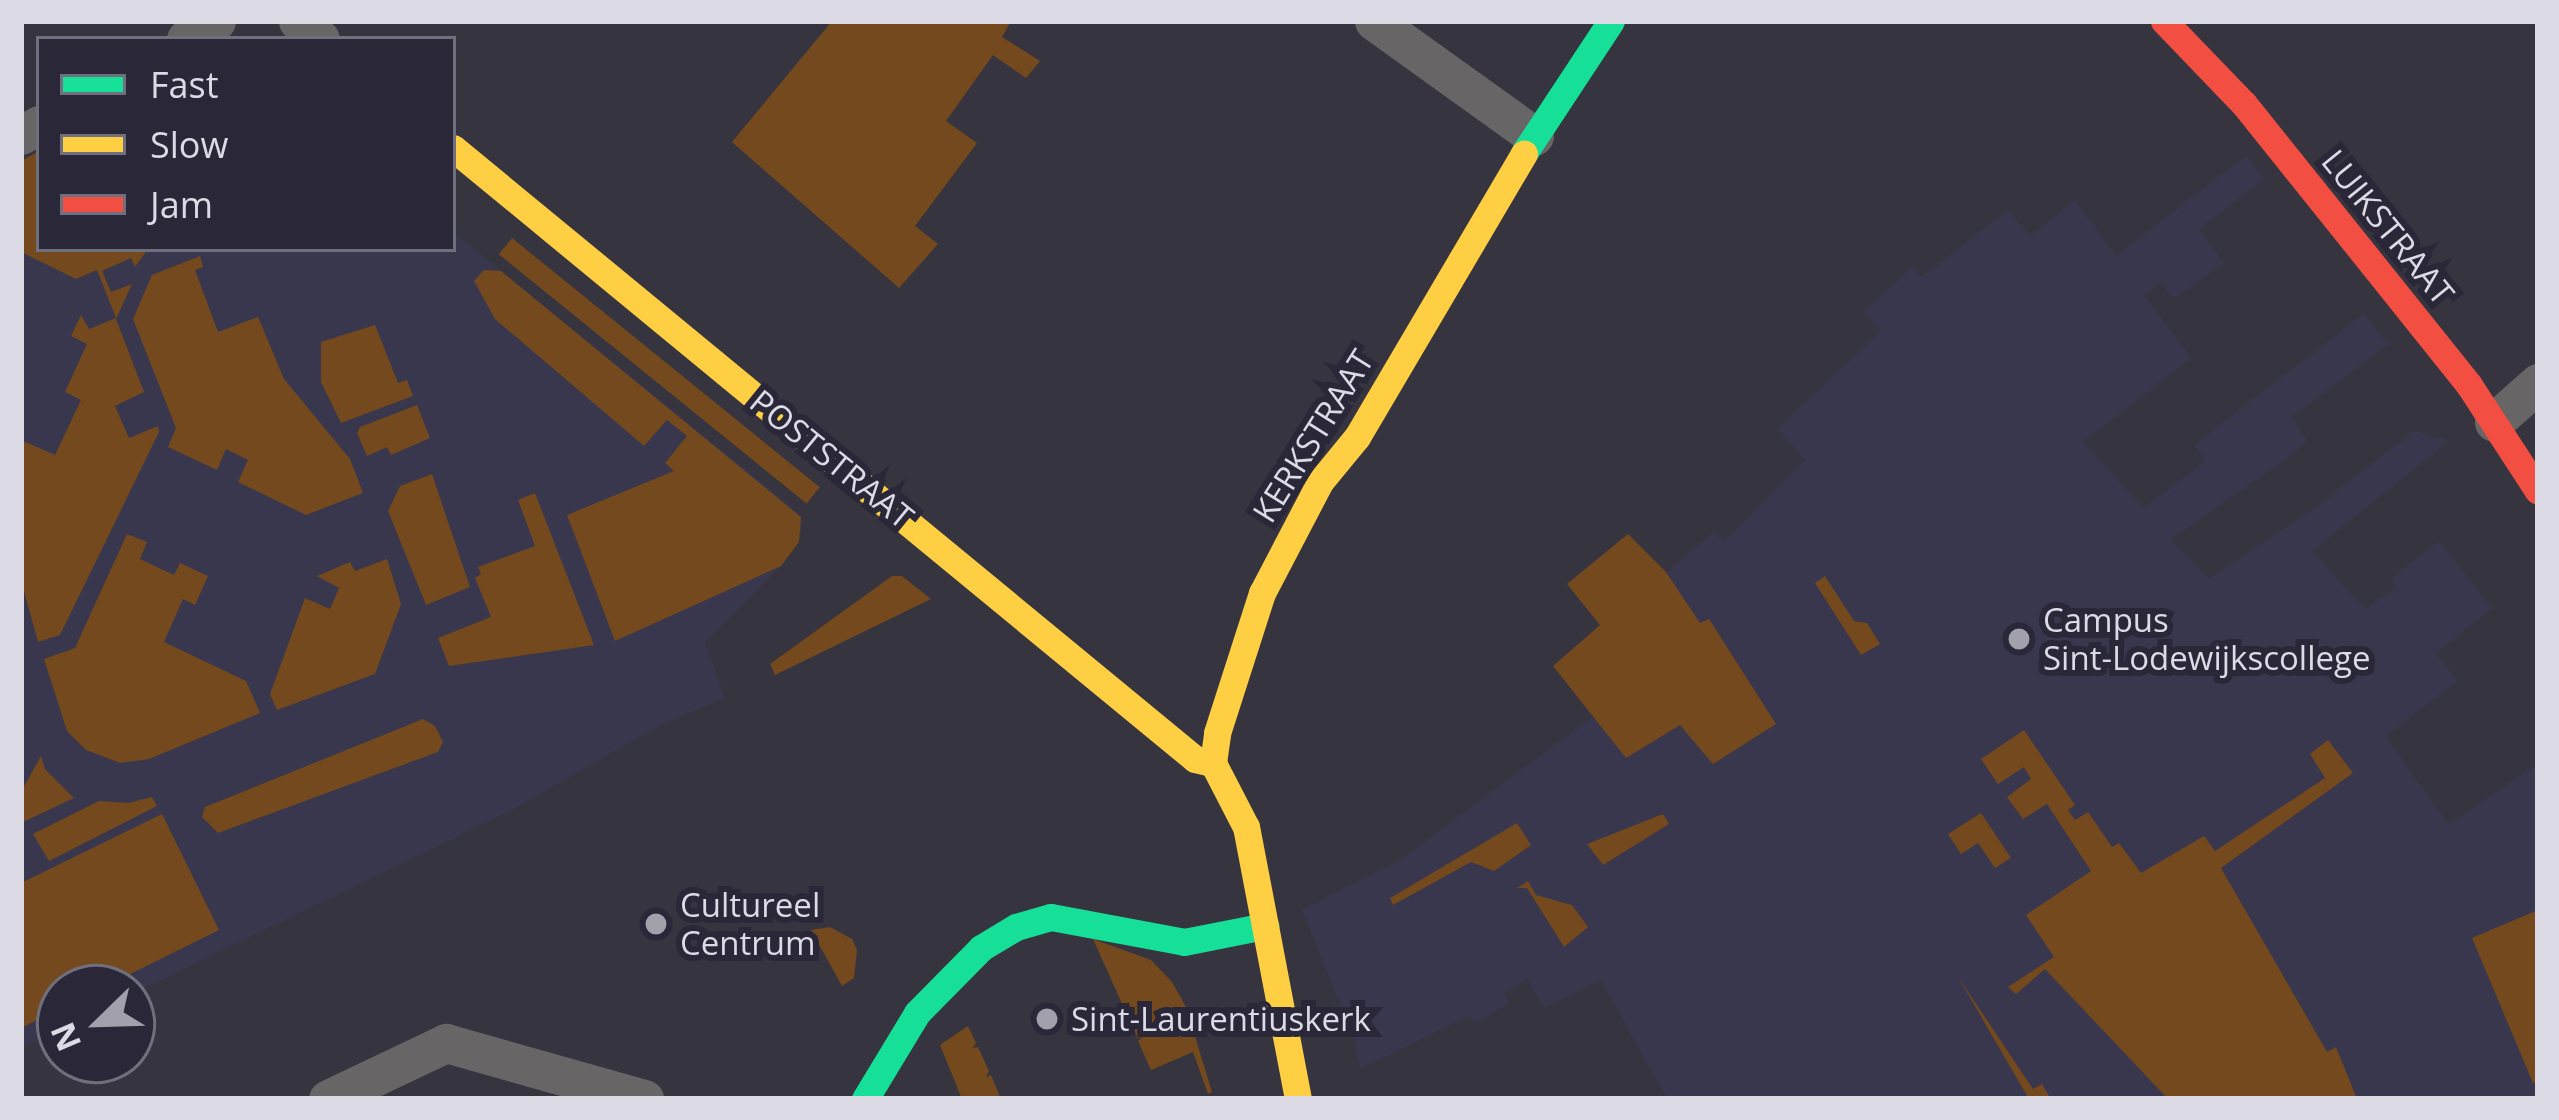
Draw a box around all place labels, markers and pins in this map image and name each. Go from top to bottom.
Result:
place label: Campus Sint-Lodewijkscollege [2043,600,2370,678]
marker: Campus Sint-Lodewijkscollege [2006,626,2032,652]
place label: Cultureel Centrum [680,885,820,963]
marker: Cultureel Centrum [643,911,669,937]
place label: Sint-Laurentiuskerk [1071,999,1371,1039]
marker: Sint-Laurentiuskerk [1034,1006,1060,1032]

